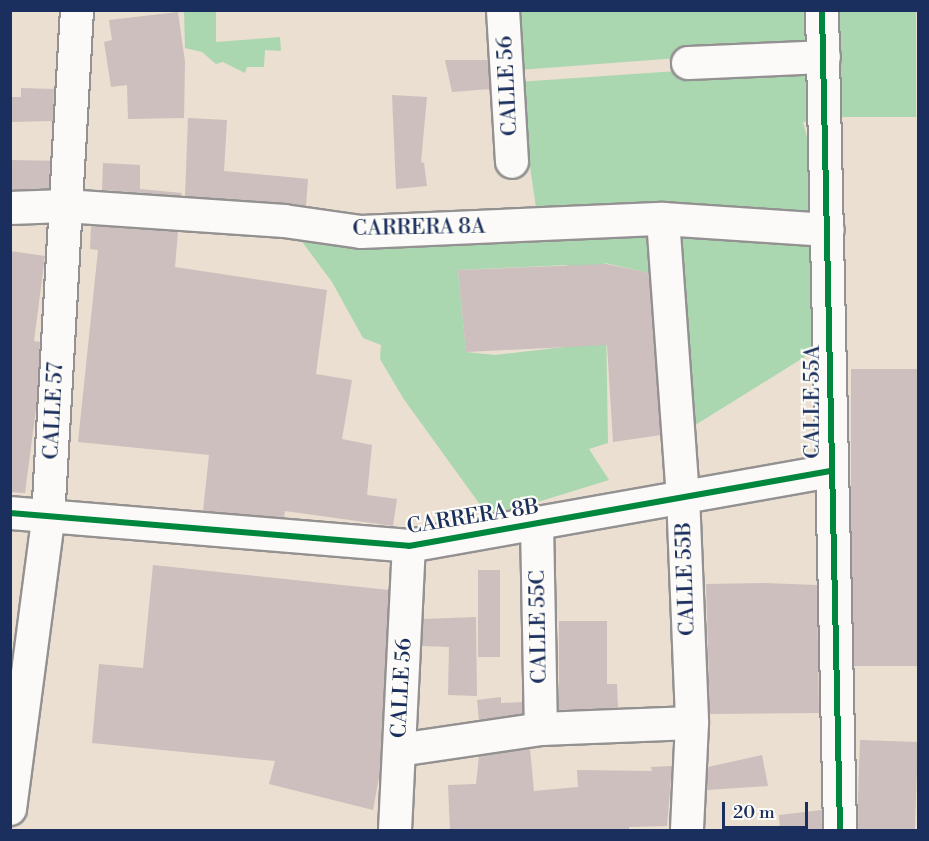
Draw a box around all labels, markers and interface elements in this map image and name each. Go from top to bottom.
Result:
street label: CALLE 56 [493,35,523,137]
street label: CARRERA 8A [352,214,486,242]
street label: CALLE 55A [800,345,826,459]
street label: CALLE 57 [39,362,69,460]
street label: CARRERA 8B [405,494,541,540]
street label: CALLE 55B [671,522,701,636]
street label: CALLE 55C [525,570,553,684]
street label: CALLE 56 [387,637,417,739]
scale bar [725,790,810,828]
text: 20 m [733,801,775,824]

